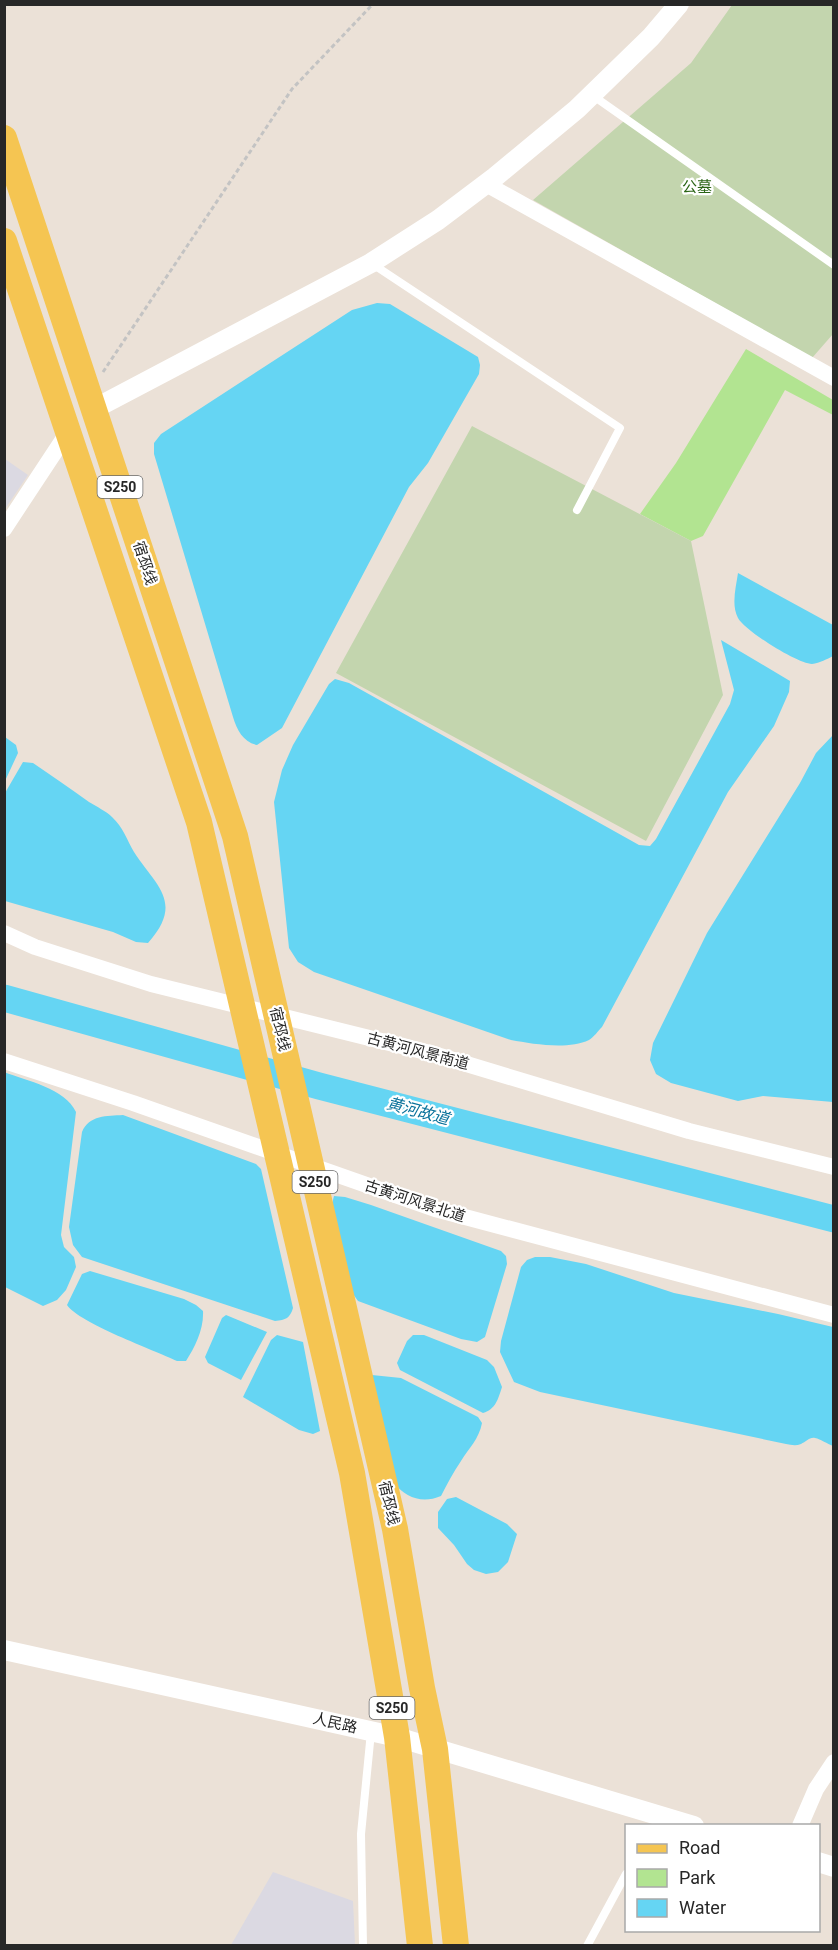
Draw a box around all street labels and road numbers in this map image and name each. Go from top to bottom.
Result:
road number: S250 [98,476,142,498]
street label: 宿邳线 [129,539,161,587]
street label: 宿邳线 [266,1005,294,1053]
street label: 古黄河风景南道 [365,1029,471,1073]
road number: S250 [292,1171,338,1193]
street label: 古黄河风景北道 [362,1176,468,1226]
street label: 宿邳线 [375,1479,403,1527]
road number: S250 [370,1697,414,1719]
street label: 人民路 [311,1709,359,1737]

